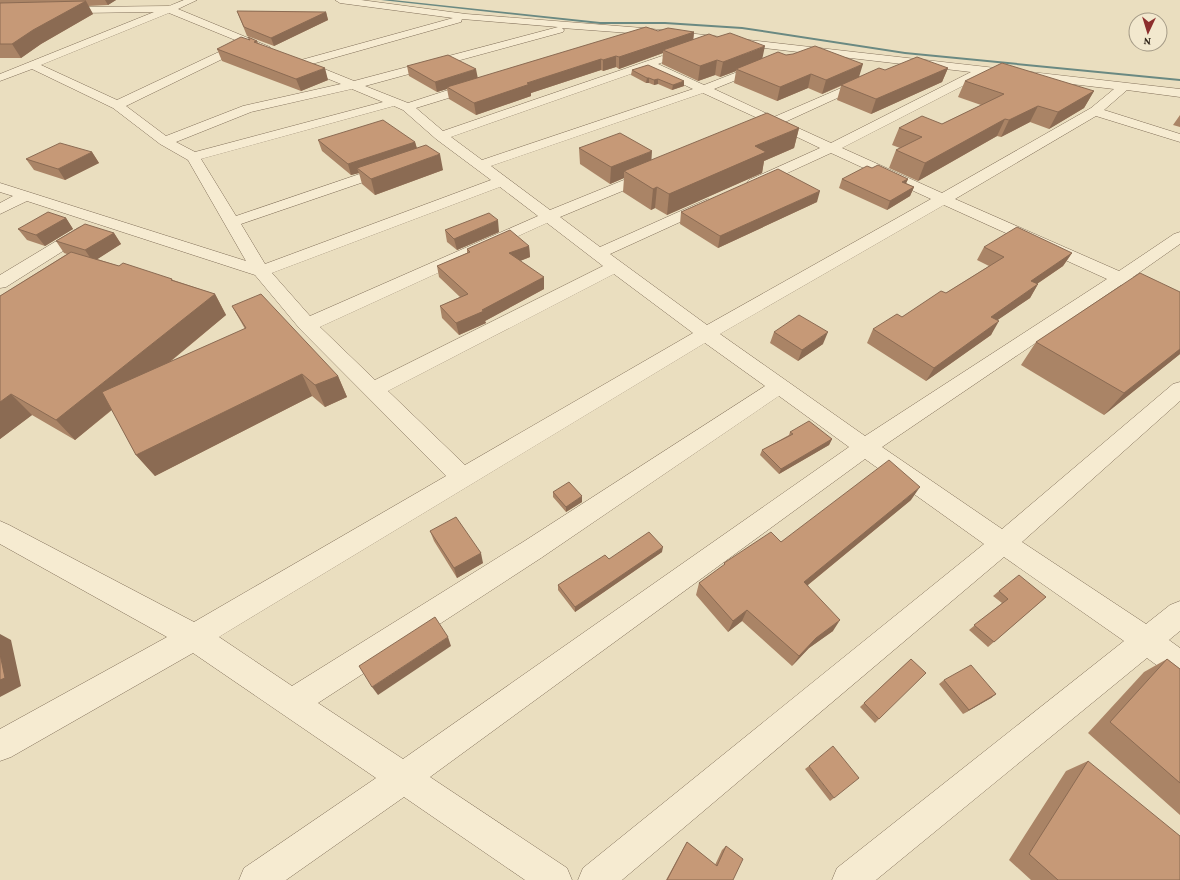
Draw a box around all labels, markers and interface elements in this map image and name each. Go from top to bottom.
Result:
north arrow [1128,12,1168,52]
text: N [1143,36,1151,48]

